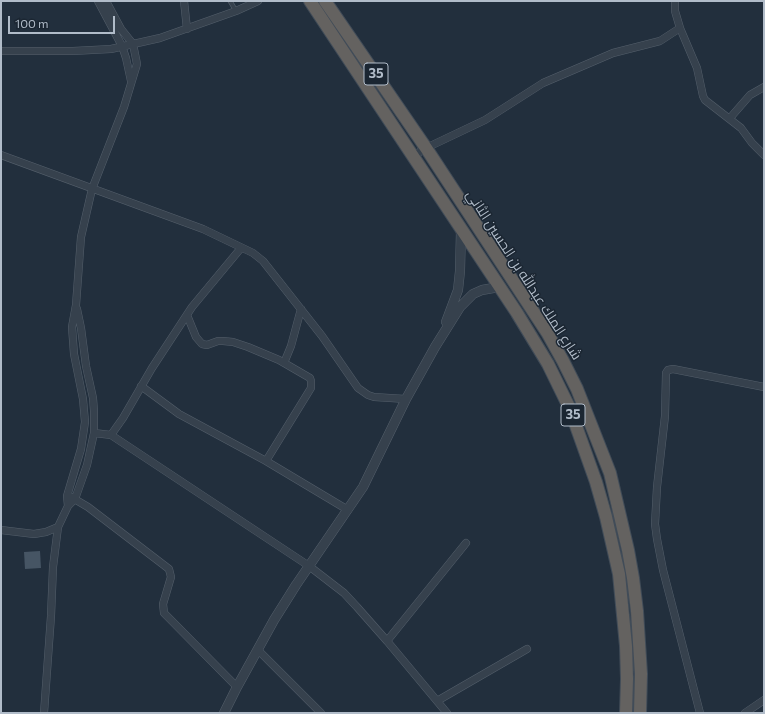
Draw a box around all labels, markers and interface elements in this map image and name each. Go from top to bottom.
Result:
scale bar [10,8,117,34]
text: 100 m [15,16,49,30]
road number: 35 [364,63,388,85]
street label: شارع الملك عبدالله بن الحسين الثاني [463,187,585,363]
road number: 35 [561,404,585,426]

